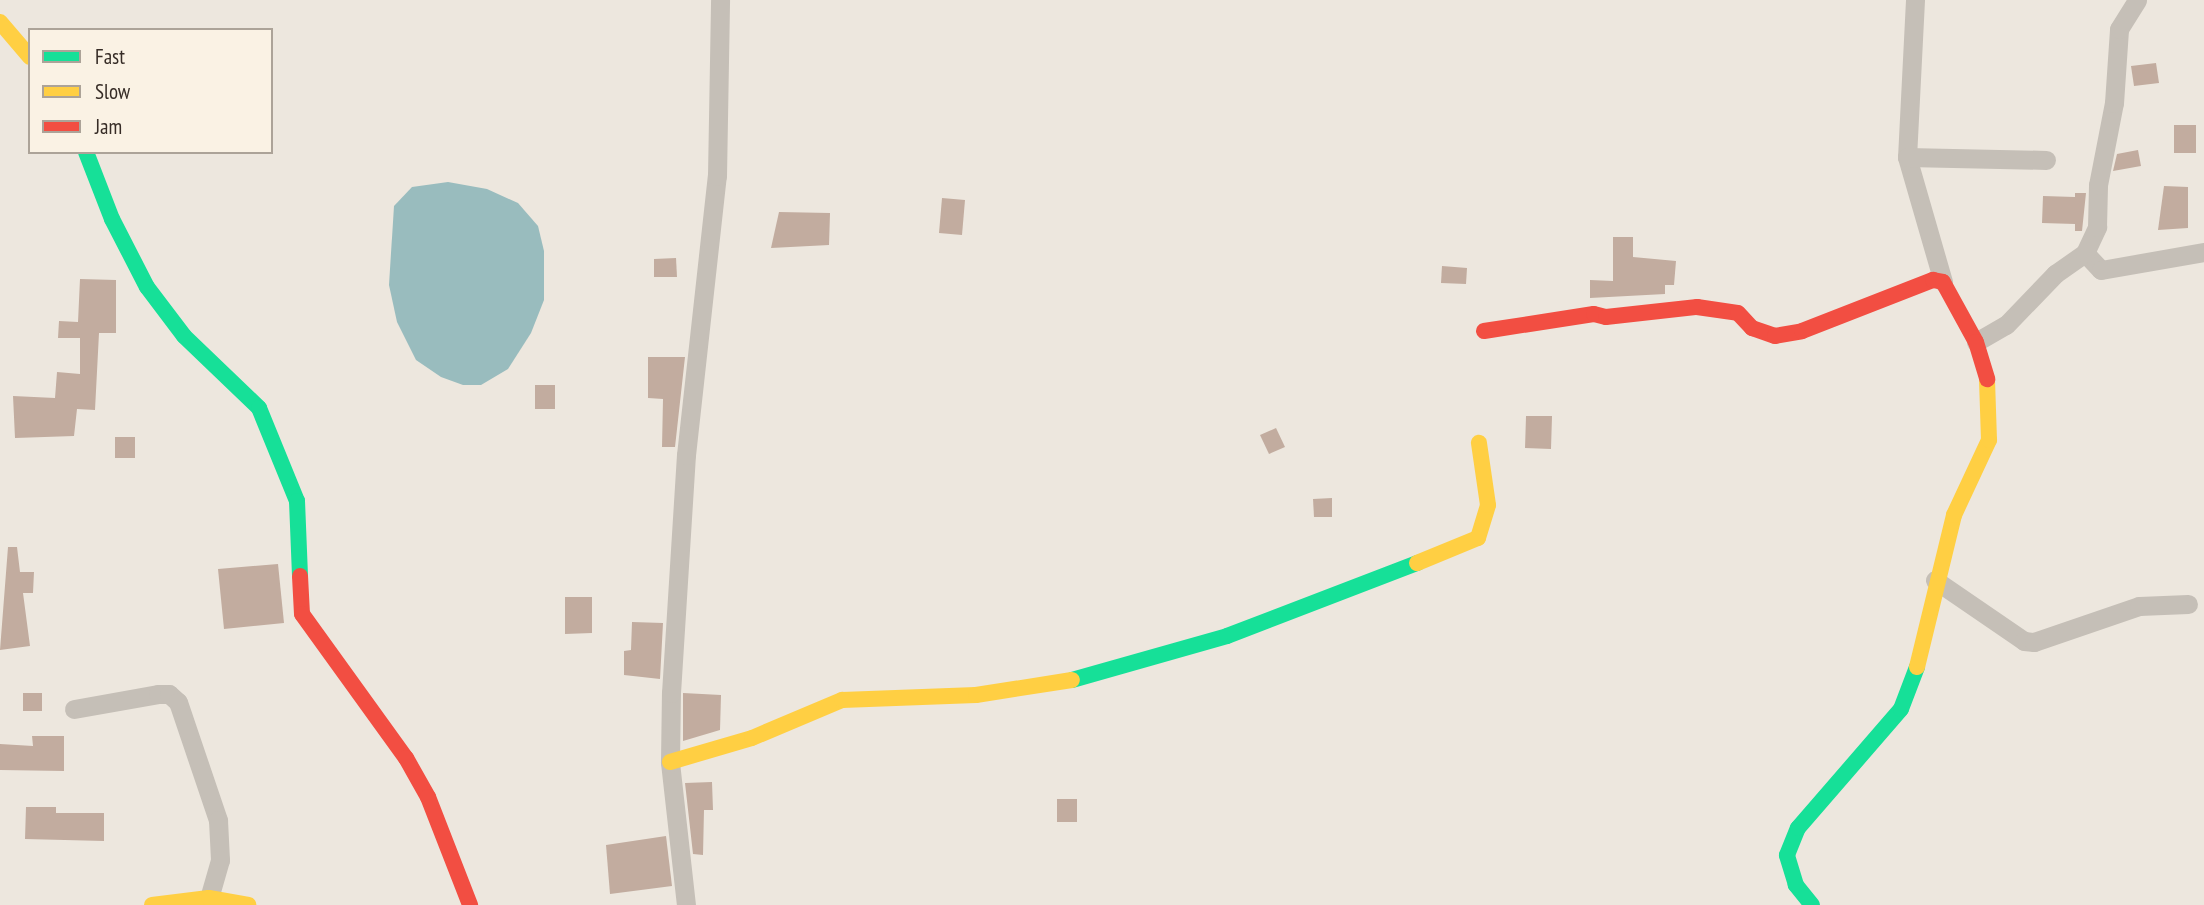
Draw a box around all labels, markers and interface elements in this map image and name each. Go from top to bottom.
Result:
legend [28,28,273,154]
text: Fast [95,43,125,70]
text: Slow [95,78,130,105]
text: Jam [95,113,122,140]

